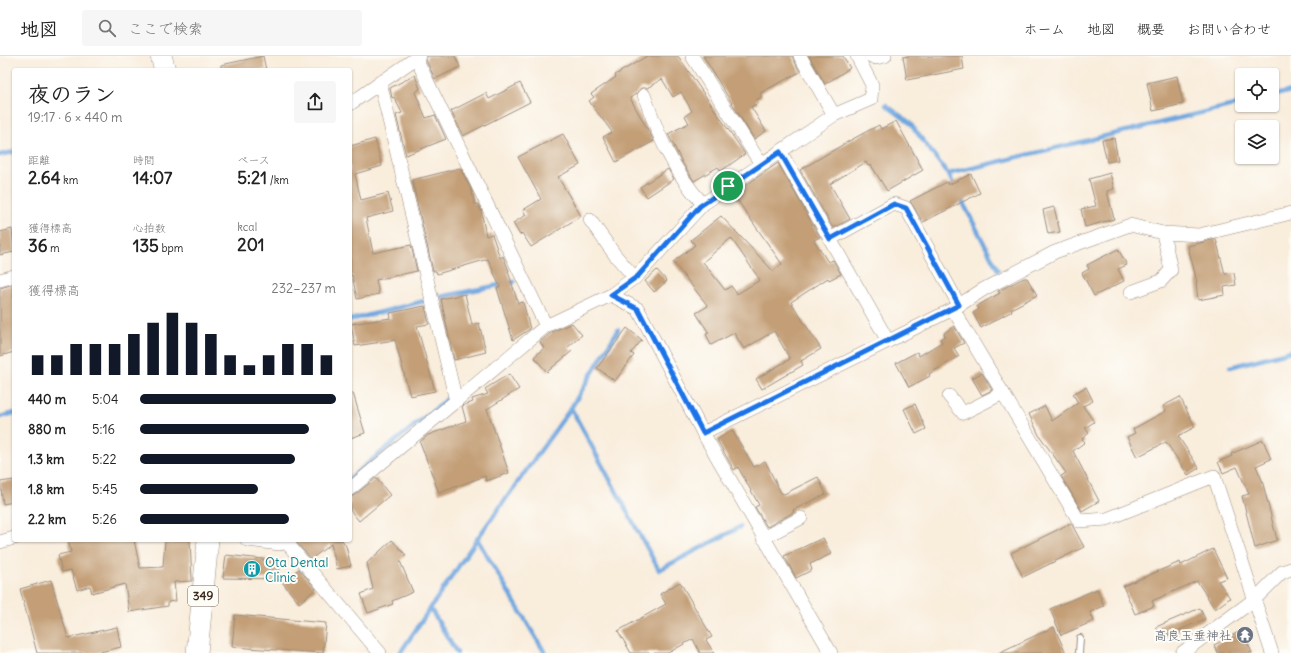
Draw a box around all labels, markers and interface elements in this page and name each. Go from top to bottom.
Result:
search box [82,10,362,46]
text: 地図 [20,17,58,41]
icon: search [96,17,118,39]
text: ここで検索 [128,19,203,38]
text: ホーム [1024,20,1065,38]
text: 地図 [1087,20,1115,38]
text: 概要 [1137,20,1165,38]
text: お問い合わせ [1187,20,1271,38]
map controls [1235,68,1279,164]
button: locate [1235,68,1279,112]
text: 夜のラン [28,80,116,108]
button: share [294,81,336,123]
text: 19:17 · 6 × 440 m [28,109,123,126]
button: layers [1235,120,1279,164]
text: 距離 [28,153,50,167]
text: 時間 [133,153,155,167]
text: ペース [237,153,270,167]
text: 2.64 [28,167,60,189]
text: 14:07 [133,167,172,189]
text: 5:21 [237,167,267,189]
pin [711,169,745,203]
text: km [60,173,78,187]
text: /km [267,173,289,187]
icon: arrive [717,175,739,197]
text: kcal [237,220,257,234]
text: 獲得標高 [28,221,72,235]
text: 心拍数 [133,221,166,235]
text: 201 [237,234,265,256]
text: 36 [28,235,47,257]
text: 135 [133,235,159,257]
text: m [47,241,60,255]
text: bpm [159,241,183,255]
text: 232–237 m [272,280,336,297]
text: 獲得標高 [28,282,80,299]
text: 440 m [28,391,66,408]
text: 5:04 [92,391,118,408]
text: 880 m [28,421,66,438]
text: 5:16 [92,421,115,438]
text: 1.3 km [28,451,64,468]
text: 5:22 [92,451,117,468]
text: 1.8 km [28,481,64,498]
text: 5:45 [92,481,117,498]
text: 2.2 km [28,511,66,528]
text: 5:26 [92,511,117,528]
place label: Ota Dental Clinic [265,554,328,586]
building icon: Ota Dental Clinic [242,559,262,579]
road number: 349 [188,586,218,606]
temple icon: 高良玉垂神社 [1235,625,1255,645]
place label: 高良玉垂神社 [1154,627,1232,644]

